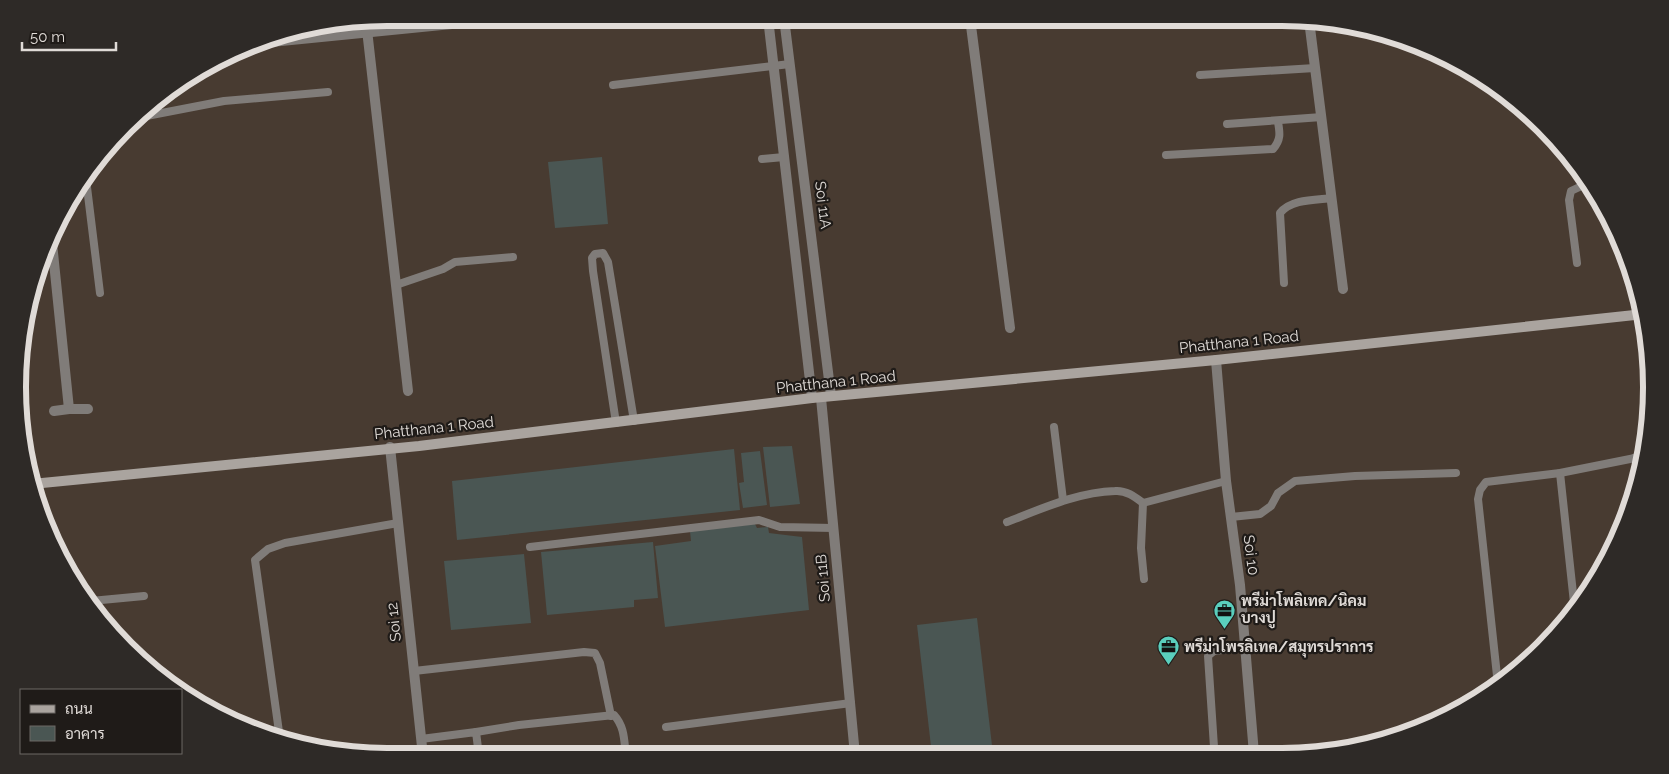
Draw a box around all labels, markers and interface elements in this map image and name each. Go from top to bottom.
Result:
scale bar [22,20,116,52]
text: 50 m [30,28,65,46]
street label: Soi 11A [811,180,835,230]
street label: Phatthana 1 Road [1178,327,1300,357]
street label: Phatthana 1 Road [775,367,897,397]
street label: Phatthana 1 Road [373,413,495,443]
street label: Soi 10 [1240,534,1262,576]
street label: Soi 11B [812,553,834,603]
place label: พรีม่าโพลิเทค/นิคม บางปู [1241,590,1366,629]
office icon: พรีม่าโพลิเทค/นิคม บางปู [1213,598,1237,629]
street label: Soi 12 [383,601,405,643]
office icon: พรีม่าโพรลิเทค/สมุทรปราการ [1156,635,1180,666]
place label: พรีม่าโพรลิเทค/สมุทรปราการ [1184,636,1374,658]
legend [20,689,182,754]
text: ถนน [65,700,93,718]
text: อาคาร [65,725,105,743]

